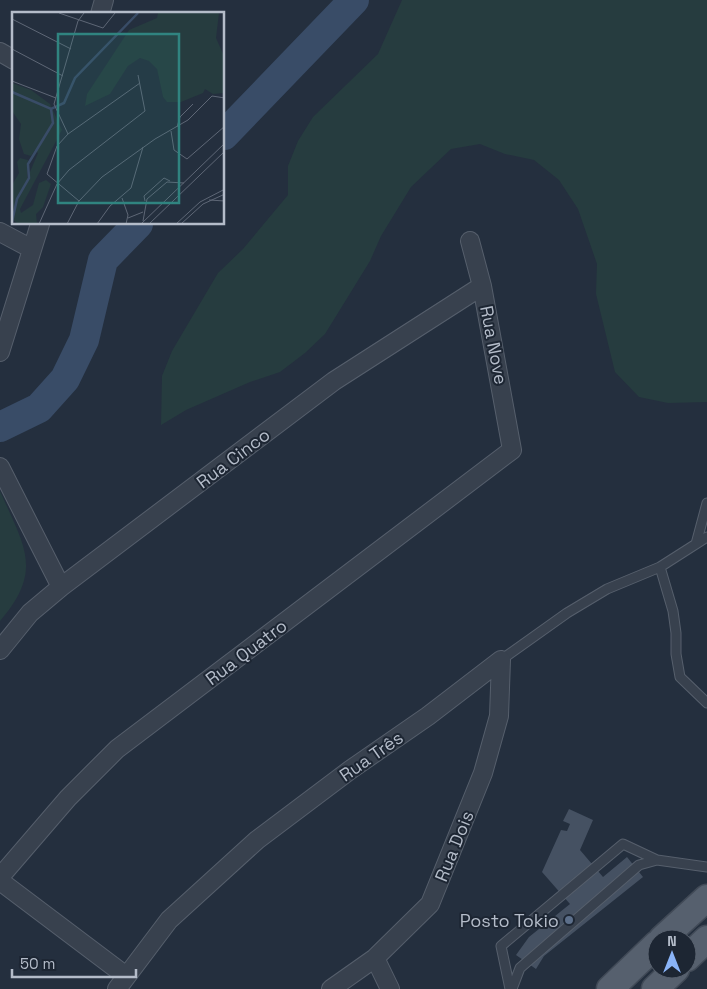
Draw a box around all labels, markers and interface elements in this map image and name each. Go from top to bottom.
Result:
inset map [12,12,225,225]
street label: Rua Nove [475,304,513,386]
street label: Rua Cinco [192,423,274,493]
street label: Rua Quatro [201,614,291,690]
street label: Rua Três [335,726,407,786]
street label: Rua Dois [429,807,479,885]
place label: Posto Tokio [460,909,559,932]
marker: Posto Tokio [563,914,575,926]
north arrow [647,929,697,979]
text: N [667,932,677,950]
scale bar [12,946,136,978]
text: 50 m [20,954,55,973]

